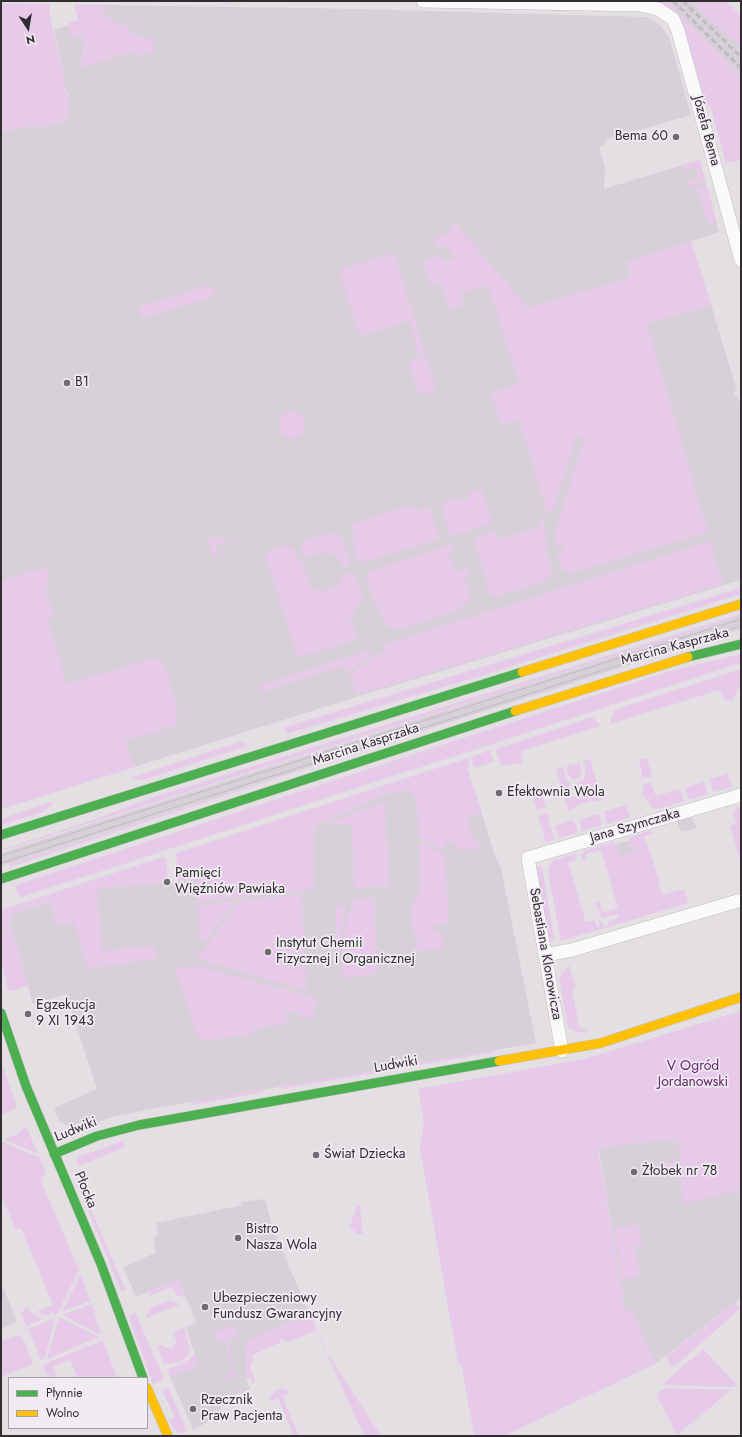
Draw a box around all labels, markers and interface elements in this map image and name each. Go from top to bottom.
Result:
north arrow [8,8,48,48]
text: N [25,31,36,48]
street label: Józefa Bema [689,94,723,168]
place label: Bema 60 [615,129,668,145]
marker: Bema 60 [671,132,681,142]
place label: B1 [75,375,89,391]
marker: B1 [62,378,72,388]
street label: Marcina Kasprzaka [619,625,731,669]
street label: Marcina Kasprzaka [311,720,421,770]
place label: Efektownia Wola [507,785,605,801]
marker: Efektownia Wola [494,788,504,798]
street label: Jana Szymczaka [588,805,682,847]
place label: Pamięci Więźniów Pawiaka [175,866,285,898]
marker: Pamięci Więźniów Pawiaka [162,877,172,887]
street label: Sebastiana Klonowicza [525,887,565,1021]
place label: Instytut Chemii Fizycznej i Organicznej [276,936,415,968]
marker: Instytut Chemii Fizycznej i Organicznej [263,947,273,957]
place label: Egzekucja 9 XI 1943 [36,998,95,1030]
marker: Egzekucja 9 XI 1943 [23,1009,33,1019]
street label: Ludwiki [373,1053,419,1077]
park label: V Ogród Jordanowski [658,1059,728,1092]
street label: Ludwiki [52,1114,100,1146]
place label: Świat Dziecka [324,1147,406,1163]
marker: Świat Dziecka [311,1150,321,1160]
place label: Żłobek nr 78 [642,1164,717,1180]
marker: Żłobek nr 78 [629,1167,639,1177]
street label: Płocka [70,1169,100,1211]
place label: Bistro Nasza Wola [246,1222,317,1254]
marker: Bistro Nasza Wola [233,1233,243,1243]
place label: Ubezpieczeniowy Fundusz Gwarancyjny [213,1291,342,1324]
marker: Ubezpieczeniowy Fundusz Gwarancyjny [200,1302,210,1312]
legend [8,1377,148,1429]
text: Płynnie [46,1384,83,1402]
place label: Rzecznik Praw Pacjenta [201,1393,282,1426]
text: Wolno [46,1404,79,1422]
marker: Rzecznik Praw Pacjenta [188,1404,198,1414]

